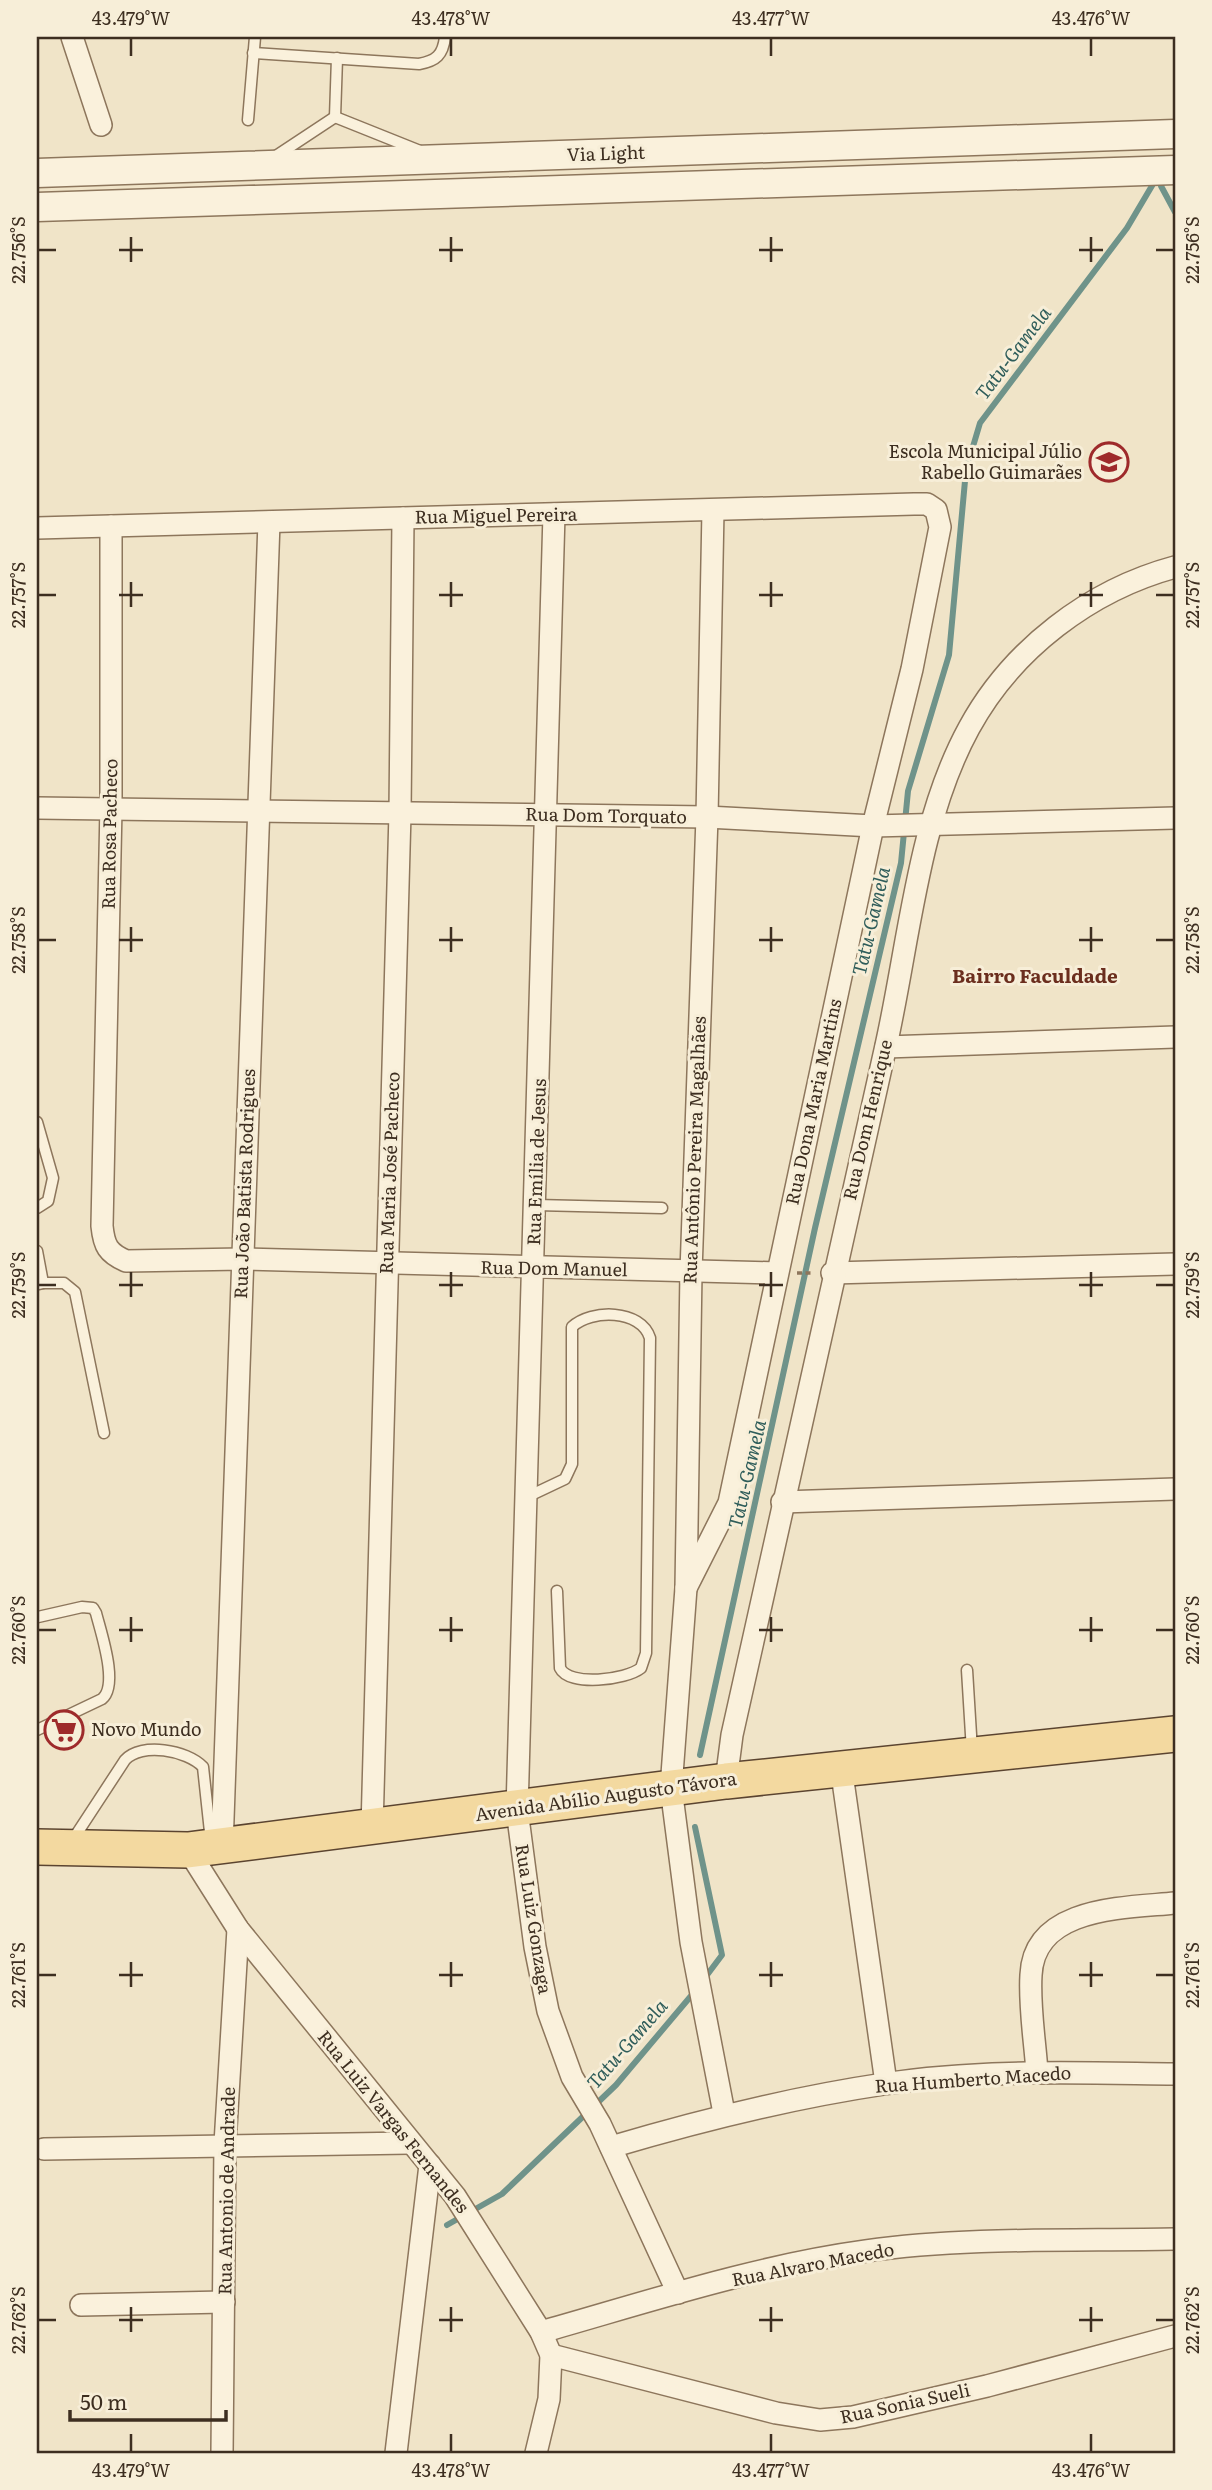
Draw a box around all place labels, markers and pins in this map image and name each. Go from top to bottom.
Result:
place label: Escola Municipal Júlio Rabello Guimarães [889,437,1082,485]
school or university icon: Escola Municipal Júlio Rabello Guimarães [1088,441,1130,483]
supermarket icon: Novo Mundo [43,1709,85,1751]
place label: Novo Mundo [91,1715,202,1742]

